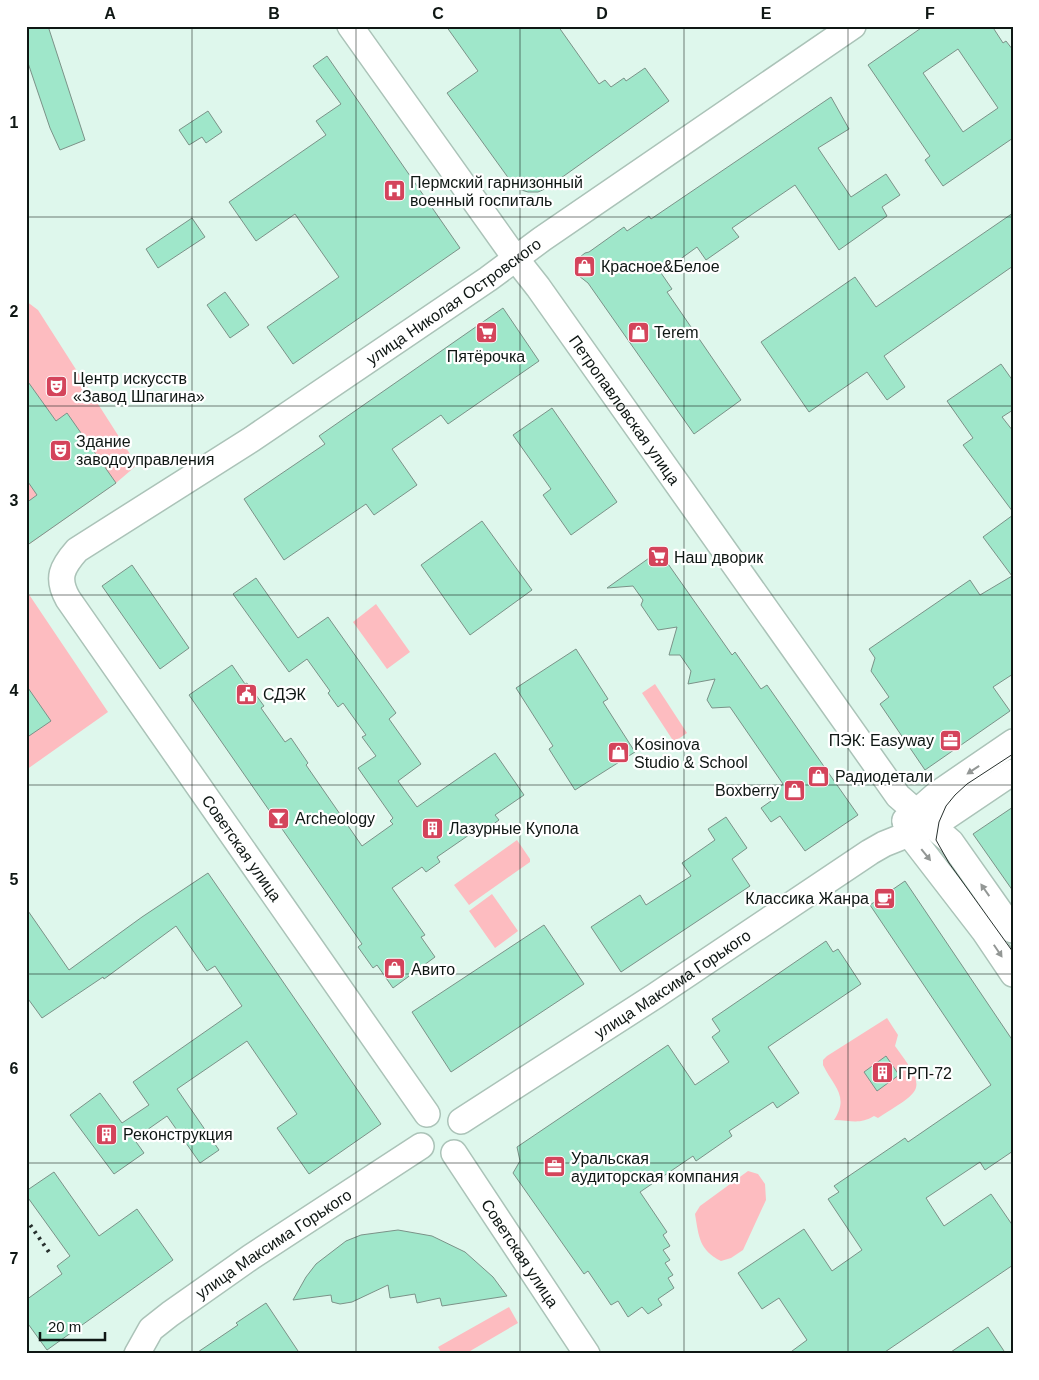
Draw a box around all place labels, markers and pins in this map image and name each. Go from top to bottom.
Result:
place label: Пермский гарнизонный военный госпиталь [410,174,583,209]
hospital icon: Пермский гарнизонный военный госпиталь [382,179,406,203]
shop icon: Красное&Белое [573,254,597,278]
place label: Красное&Белое [601,258,720,275]
supermarket icon: Пятёрочка [474,320,498,344]
shop icon: Terem [626,320,650,344]
place label: Terem [654,324,698,341]
place label: Пятёрочка [447,348,525,365]
place label: Центр искусств «Завод Шпагина» [73,370,205,405]
theatre icon: Центр искусств «Завод Шпагина» [45,375,69,399]
place label: Здание заводоуправления [76,433,214,468]
theatre icon: Здание заводоуправления [48,438,72,462]
supermarket icon: Наш дворик [646,545,670,569]
place label: Наш дворик [674,549,764,566]
public building icon: СДЭК [235,682,259,706]
place label: СДЭК [263,686,307,703]
office icon: ПЭК: Easyway [938,728,962,752]
place label: ПЭК: Easyway [829,732,934,749]
place label: Kosinova Studio & School [634,736,748,771]
shop icon: Kosinova Studio & School [606,741,630,765]
shop icon: Радиодетали [807,764,831,788]
place label: Радиодетали [835,768,933,785]
shop icon: Boxberry [783,778,807,802]
place label: Boxberry [715,782,779,799]
bar icon: Archeology [267,806,291,830]
place label: Archeology [295,810,375,827]
building icon: Лазурные Купола [421,816,445,840]
place label: Лазурные Купола [449,820,579,837]
cafe icon: Классика Жанра [873,886,897,910]
place label: Классика Жанра [745,890,869,907]
shop icon: Авито [383,957,407,981]
place label: Авито [411,961,455,978]
building icon: ГРП-72 [870,1061,894,1085]
place label: ГРП-72 [898,1065,952,1082]
building icon: Реконструкция [95,1122,119,1146]
place label: Реконструкция [123,1126,233,1143]
place label: Уральская аудиторская компания [571,1150,739,1185]
office icon: Уральская аудиторская компания [543,1155,567,1179]

